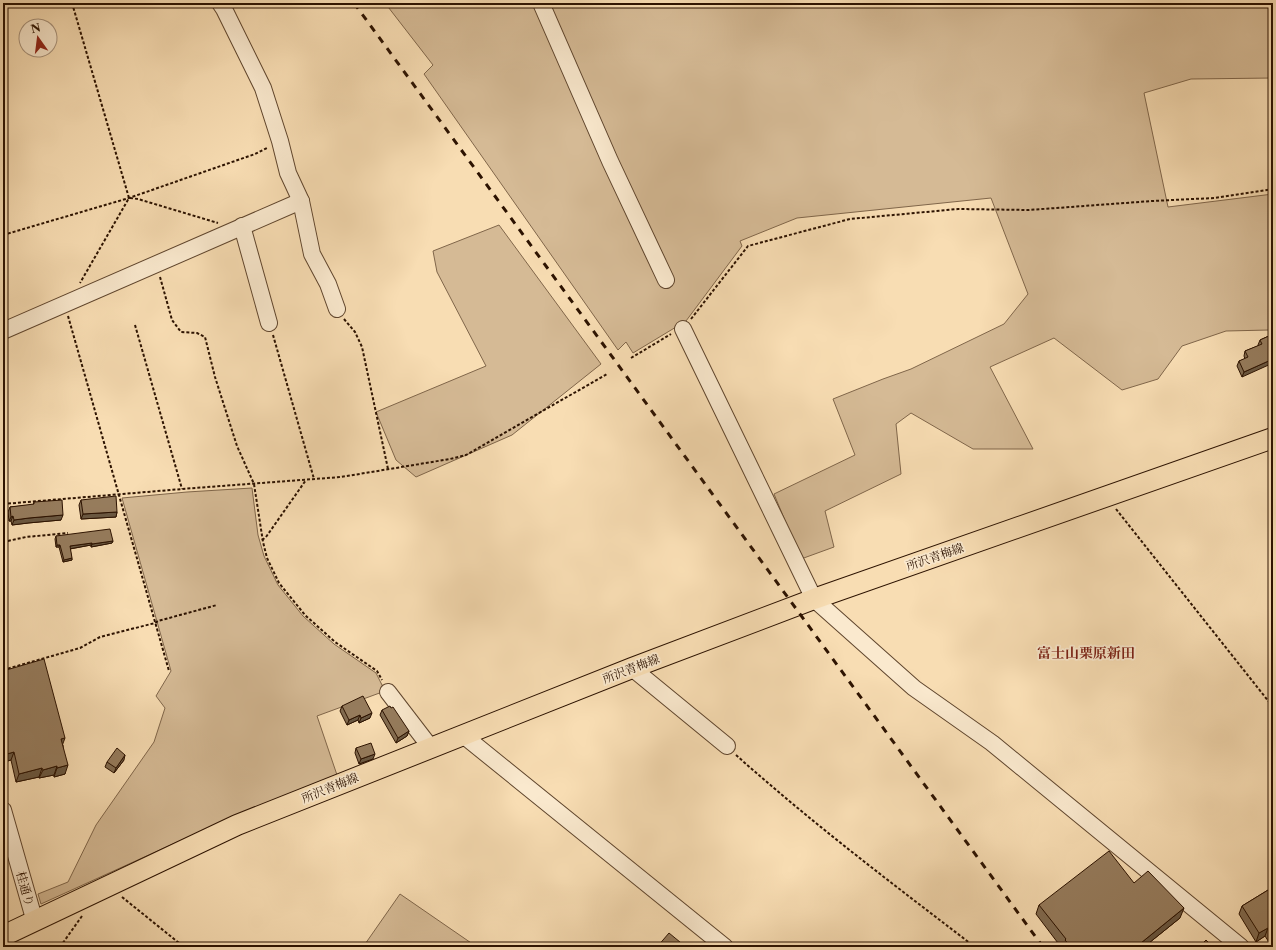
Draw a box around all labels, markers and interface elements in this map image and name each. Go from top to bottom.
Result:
north arrow [18,18,58,58]
text: N [29,20,42,36]
street label: 所沢青梅線 [904,540,966,573]
district label: 富士山栗原新田 [1037,644,1135,662]
street label: 所沢青梅線 [600,651,662,686]
street label: 所沢青梅線 [299,769,360,806]
street label: 桂通り [13,869,38,908]

